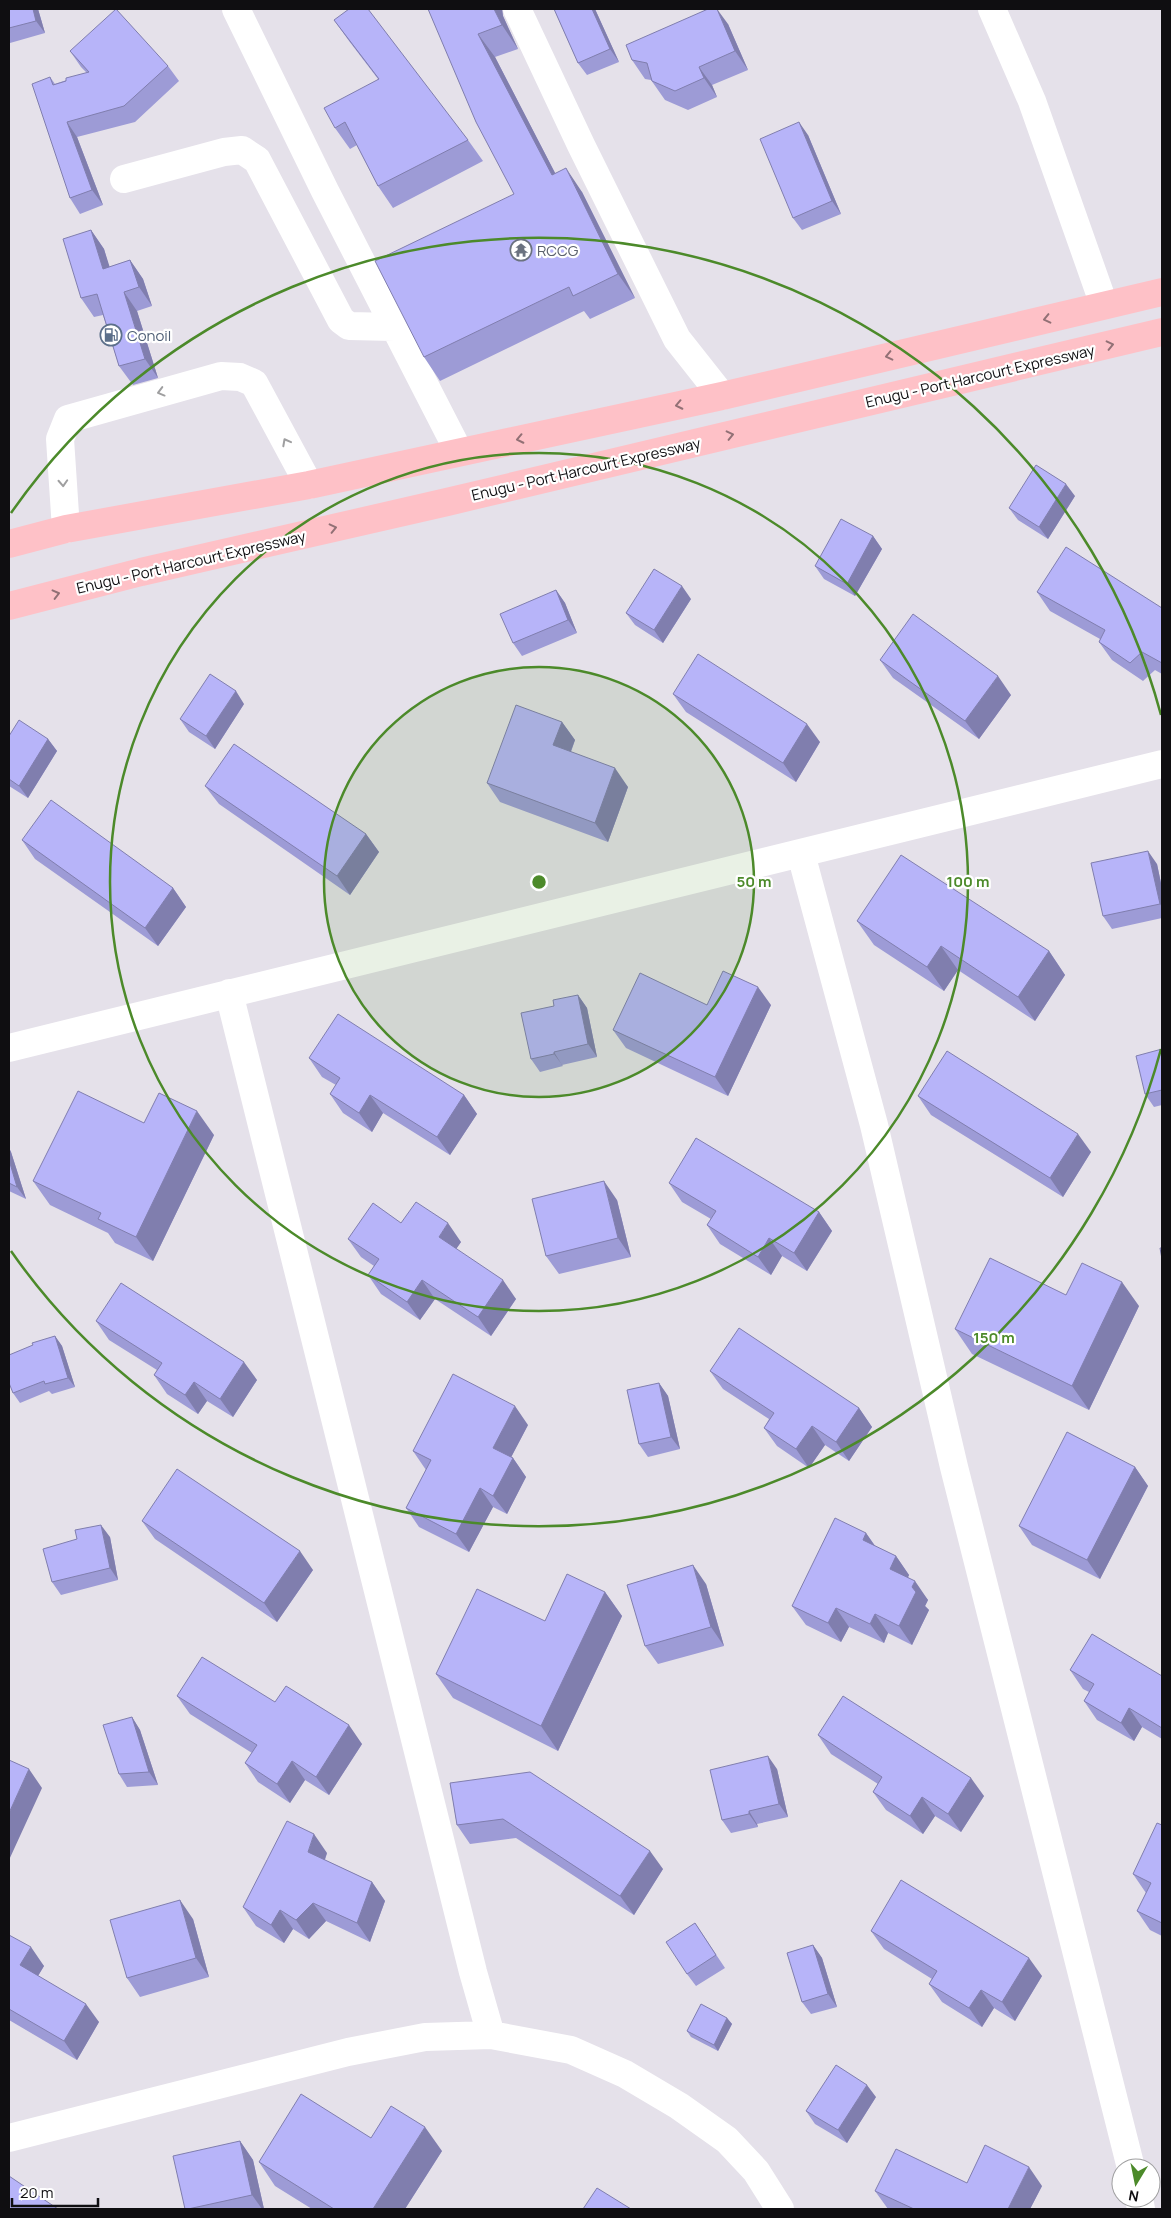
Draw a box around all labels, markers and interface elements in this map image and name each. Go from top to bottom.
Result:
temple icon: RCCG [509,238,533,262]
place label: RCCG [537,240,579,261]
one-way arrow [1042,313,1051,324]
fuel station icon: Conoil [99,323,123,347]
place label: Conoil [127,325,171,346]
street label: Enugu - Port Harcourt Expressway [863,339,1097,413]
one-way arrow [1105,340,1114,351]
one-way arrow [884,350,893,361]
one-way arrow [158,387,166,397]
one-way arrow [675,399,684,410]
one-way arrow [726,430,735,441]
street label: Enugu - Port Harcourt Expressway [469,432,703,506]
one-way arrow [516,433,525,444]
one-way arrow [282,438,292,447]
one-way arrow [57,479,68,487]
one-way arrow [329,523,338,534]
street label: Enugu - Port Harcourt Expressway [74,525,308,599]
one-way arrow [51,589,60,599]
text: 50 m [736,871,772,892]
text: 100 m [947,871,989,892]
centre of rings [530,873,548,891]
text: 150 m [973,1327,1015,1348]
north arrow [1111,2158,1161,2208]
scale bar [12,2176,99,2208]
text: 20 m [20,2182,53,2203]
text: N [1127,2186,1140,2207]

